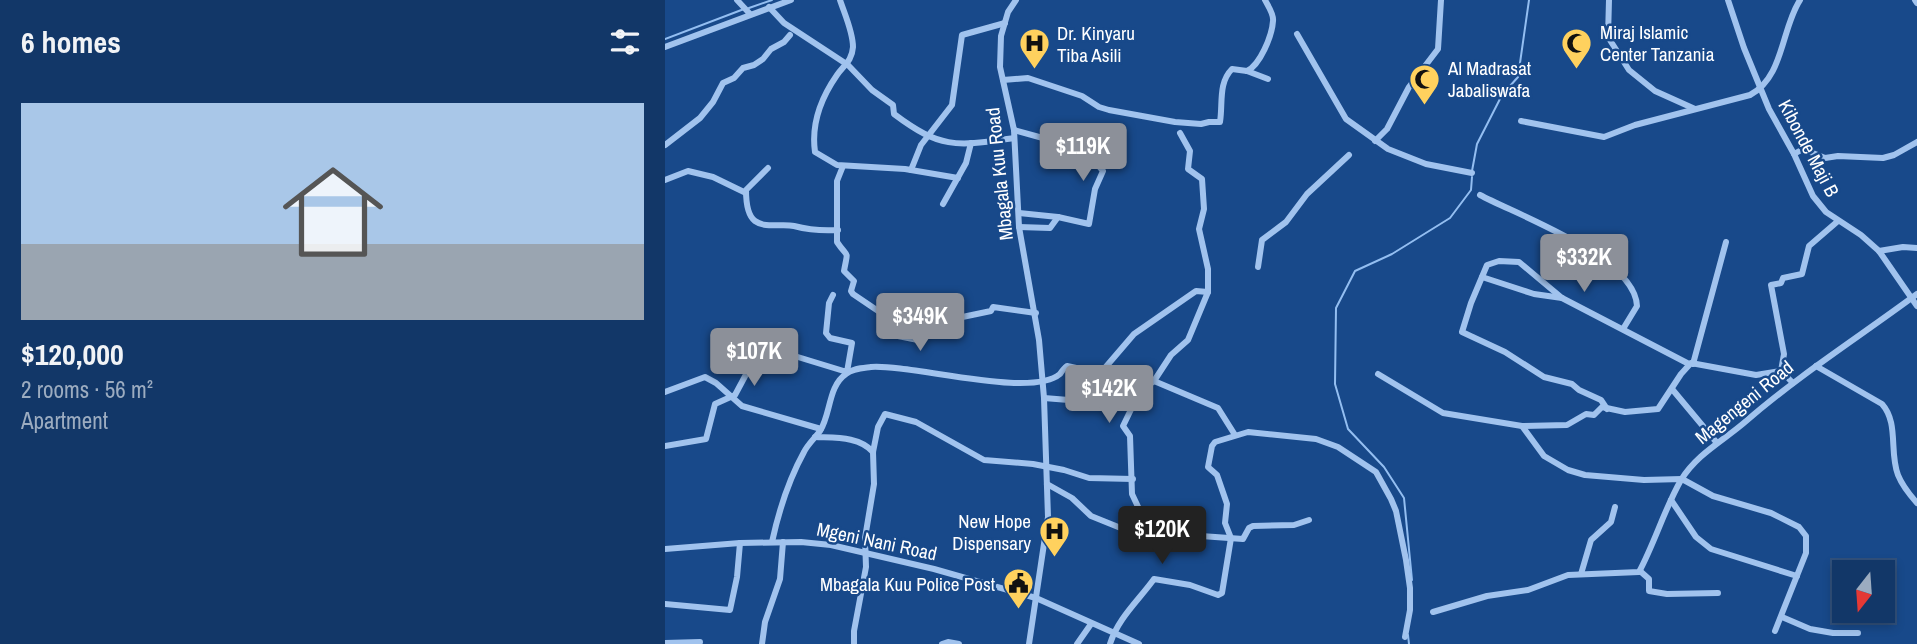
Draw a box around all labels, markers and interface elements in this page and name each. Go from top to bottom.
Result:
place label: Miraj Islamic Center Tanzania [1600,19,1715,67]
place label: Dr. Kinyaru Tiba Asili [1057,20,1135,68]
text: 6 homes [21,22,121,62]
icon: filters [606,23,644,61]
mosque icon: Miraj Islamic Center Tanzania [1560,26,1594,70]
hospital icon: Dr. Kinyaru Tiba Asili [1017,27,1051,71]
place label: Al Madrasat Jabaliswafa [1447,55,1532,103]
mosque icon: Al Madrasat Jabaliswafa [1408,62,1442,106]
street label: Kibonde Maji B [1773,95,1845,201]
street label: Mbagala Kuu Road [979,106,1019,242]
pin: $119K [1034,124,1132,183]
text: $119K [1056,130,1110,161]
icon: home [270,149,396,275]
pin: $332K [1535,234,1633,294]
text: $332K [1556,241,1612,272]
pin: $349K [871,294,969,353]
text: $349K [892,300,948,331]
pin: $107K [705,328,803,388]
text: $120,000 [21,334,124,374]
text: $107K [726,335,782,366]
street label: Magengeni Road [1689,354,1799,450]
pin: $142K [1060,366,1158,425]
text: $142K [1081,372,1137,403]
text: 2 rooms · 56 m² [21,374,153,405]
text: Apartment [21,405,108,436]
pin: $120K [1113,506,1211,566]
place label: New Hope Dispensary [952,508,1031,556]
text: $120K [1134,513,1190,544]
hospital icon: New Hope Dispensary [1037,515,1071,559]
street label: Mgeni Nani Road [815,516,939,566]
north arrow [1832,560,1895,623]
map controls [1832,560,1895,623]
public building icon: Mbagala Kuu Police Post [1001,567,1035,611]
place label: Mbagala Kuu Police Post [820,571,996,597]

